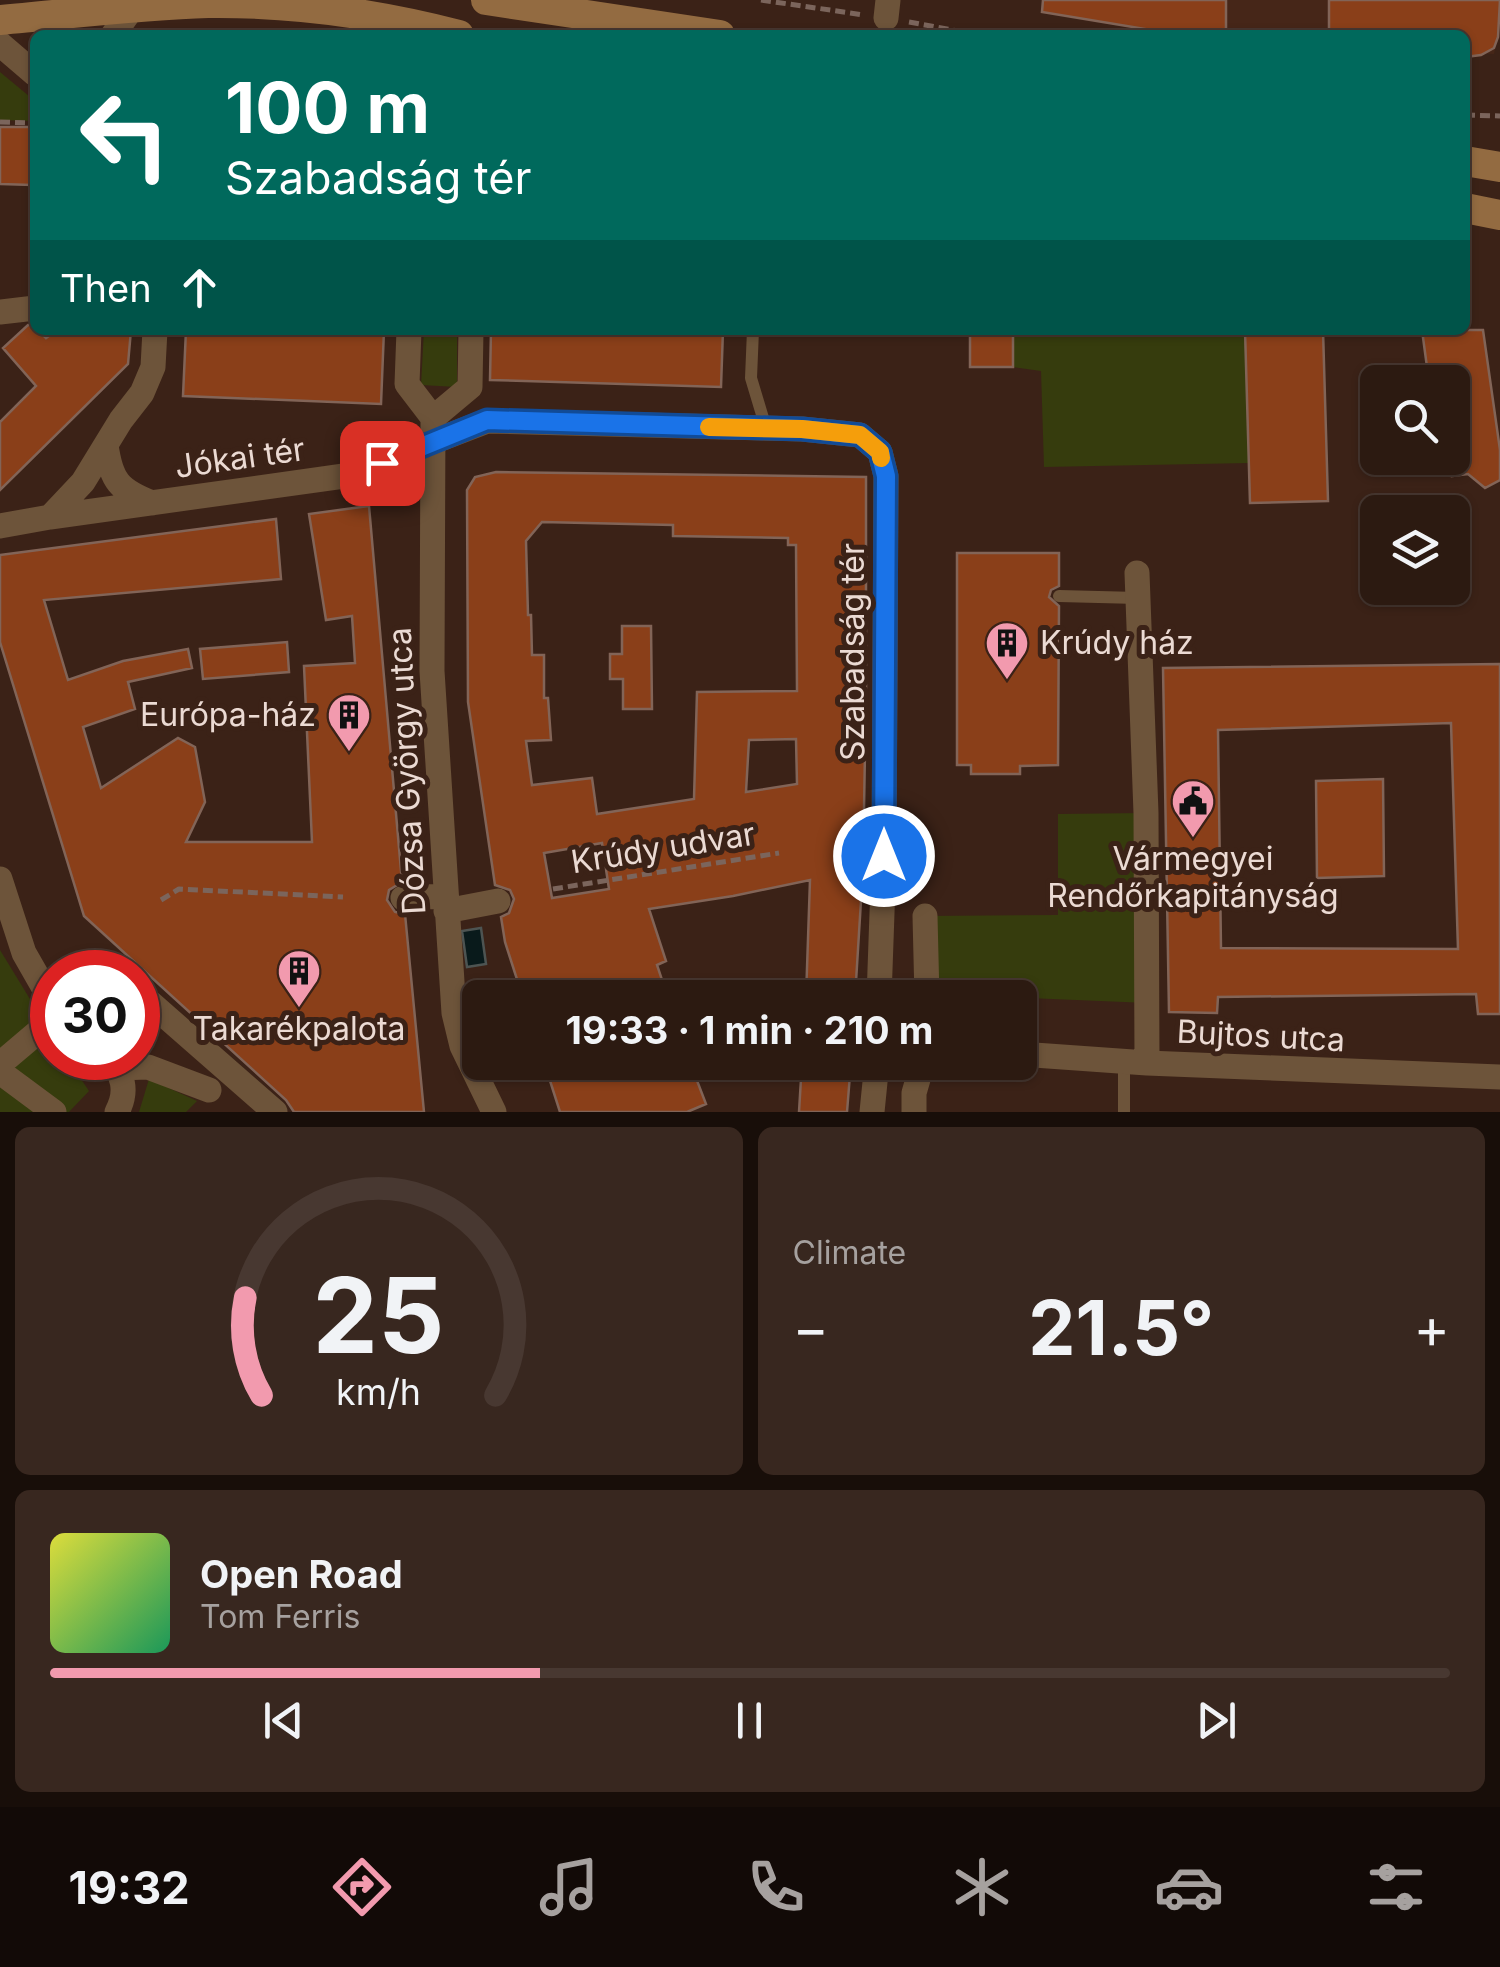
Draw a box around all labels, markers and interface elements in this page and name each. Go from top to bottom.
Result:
text: 100 m [225,65,430,150]
icon: left [60,70,190,200]
text: Szabadság tér [225,150,532,205]
icon: ahead [172,260,227,315]
text: Then [60,265,152,311]
map controls [1360,365,1470,605]
button: search [1360,365,1470,475]
pin [340,421,425,506]
street label: Jókai tér [173,429,307,486]
icon: arrive [355,436,410,491]
button: layers [1360,495,1470,605]
street label: Szabadság tér [833,543,872,761]
building icon: Krúdy ház [984,620,1030,681]
place label: Krúdy ház [1040,623,1194,662]
street label: Dózsa György utca [380,626,433,916]
building icon: Európa-ház [326,692,372,753]
place label: Európa-ház [140,695,316,734]
public building icon: Vármegyei Rendőrkapitányság [1170,778,1216,839]
position arrow [832,804,936,908]
street label: Krúdy udvar [568,814,758,881]
place label: Vármegyei Rendőrkapitányság [1047,839,1339,915]
building icon: Takarékpalota [276,948,322,1009]
speed limit sign: 30 [30,950,160,1080]
text: 19:33 · 1 min · 210 m [566,1007,933,1053]
place label: Takarékpalota [193,1009,405,1048]
street label: Bujtos utca [1176,1012,1346,1059]
text: Climate [793,1233,906,1272]
text: 25 [313,1252,445,1378]
text: 21.5° [1028,1282,1214,1373]
text: − [793,1295,829,1361]
text: + [1414,1295,1450,1361]
text: km/h [336,1370,421,1414]
text: Open Road [200,1551,403,1597]
text: Tom Ferris [200,1597,360,1636]
icon: previous [256,1693,311,1748]
icon: pause [722,1693,777,1748]
icon: next [1189,1693,1244,1748]
icon: directions [327,1852,397,1922]
icon: music [534,1852,604,1922]
icon: phone [741,1852,811,1922]
icon: climate [947,1852,1017,1922]
icon: car [1154,1852,1224,1922]
icon: filters [1361,1852,1431,1922]
text: 19:32 [68,1860,190,1915]

